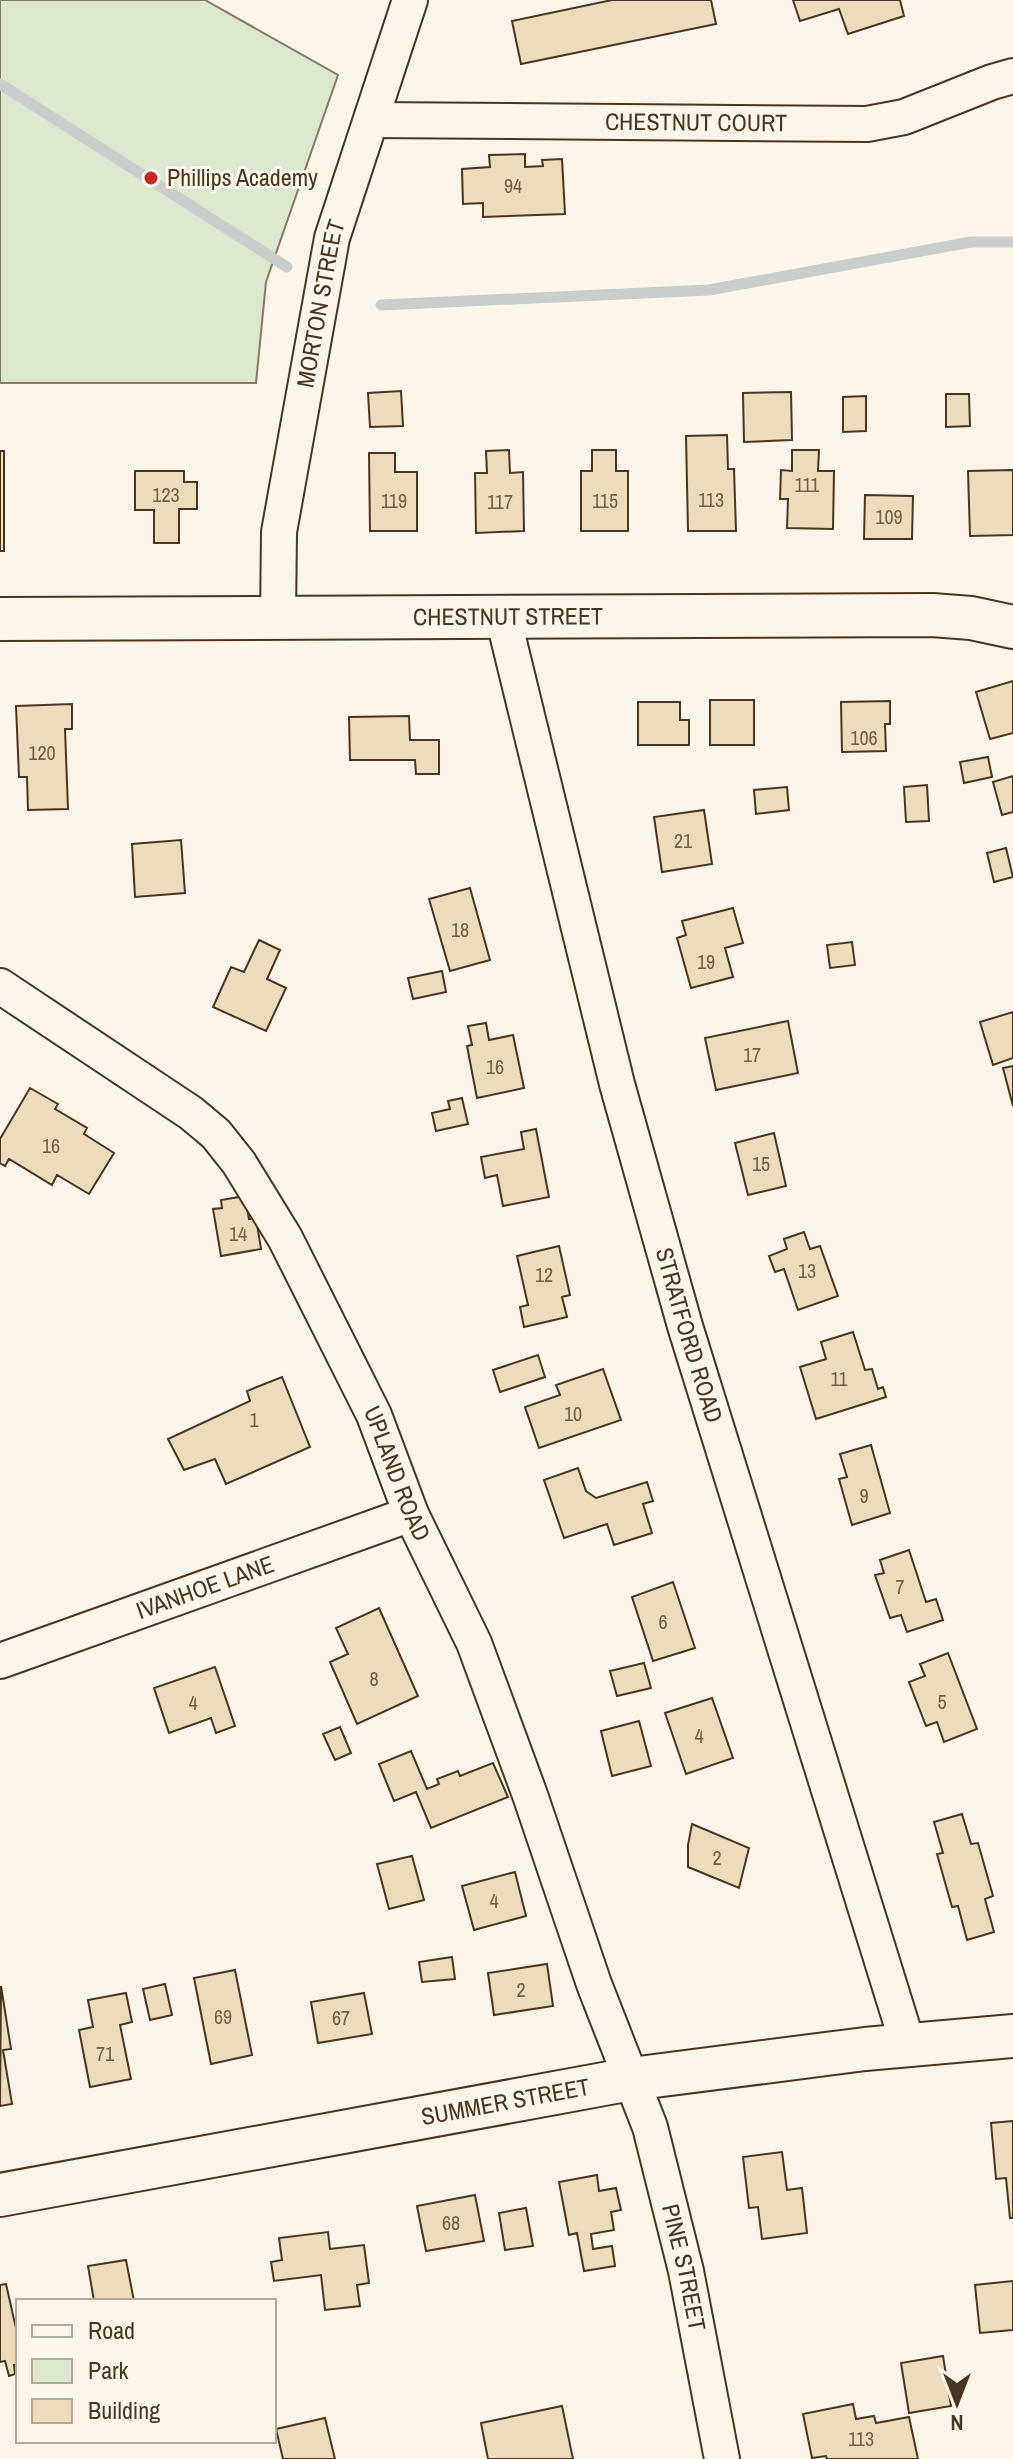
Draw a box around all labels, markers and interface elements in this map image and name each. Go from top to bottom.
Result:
street label: CHESTNUT COURT [605,105,787,138]
place label: Phillips Academy [167,161,318,193]
marker: Phillips Academy [142,169,160,187]
house number: 94 [504,172,522,199]
street label: MORTON STREET [288,215,352,390]
house number: 111 [795,471,819,498]
house number: 123 [152,481,180,508]
house number: 113 [698,486,724,513]
house number: 119 [381,487,407,514]
house number: 115 [592,487,618,514]
house number: 117 [487,488,513,515]
house number: 109 [875,503,903,530]
street label: CHESTNUT STREET [413,599,603,632]
house number: 106 [850,724,878,751]
house number: 120 [28,739,56,766]
house number: 21 [674,827,692,854]
house number: 18 [451,916,469,943]
house number: 19 [697,948,715,975]
house number: 17 [743,1041,761,1068]
house number: 16 [486,1053,504,1080]
house number: 16 [42,1132,60,1159]
house number: 15 [752,1150,770,1177]
house number: 14 [229,1220,247,1247]
street label: STRATFORD ROAD [649,1244,731,1426]
house number: 13 [798,1257,816,1284]
house number: 12 [535,1261,553,1288]
house number: 11 [830,1365,848,1392]
street label: UPLAND ROAD [357,1400,439,1546]
house number: 10 [564,1400,582,1427]
house number: 1 [249,1406,259,1433]
house number: 9 [859,1482,869,1509]
street label: IVANHOE LANE [132,1547,278,1626]
house number: 7 [895,1573,905,1600]
house number: 6 [658,1608,668,1635]
house number: 8 [369,1665,379,1692]
house number: 5 [937,1688,947,1715]
house number: 4 [188,1689,198,1716]
house number: 4 [694,1722,704,1749]
house number: 2 [712,1844,722,1871]
house number: 4 [489,1887,499,1914]
house number: 2 [516,1976,526,2003]
house number: 69 [214,2003,232,2030]
house number: 67 [332,2004,350,2031]
house number: 71 [96,2040,114,2067]
street label: SUMMER STREET [419,2070,592,2132]
street label: PINE STREET [655,2200,714,2333]
house number: 68 [442,2209,460,2236]
legend [16,2299,276,2443]
text: Road [88,2314,135,2346]
text: Park [88,2354,129,2386]
north arrow [917,2363,997,2443]
text: Building [88,2394,160,2426]
text: N [950,2408,964,2438]
house number: 113 [848,2425,874,2452]

